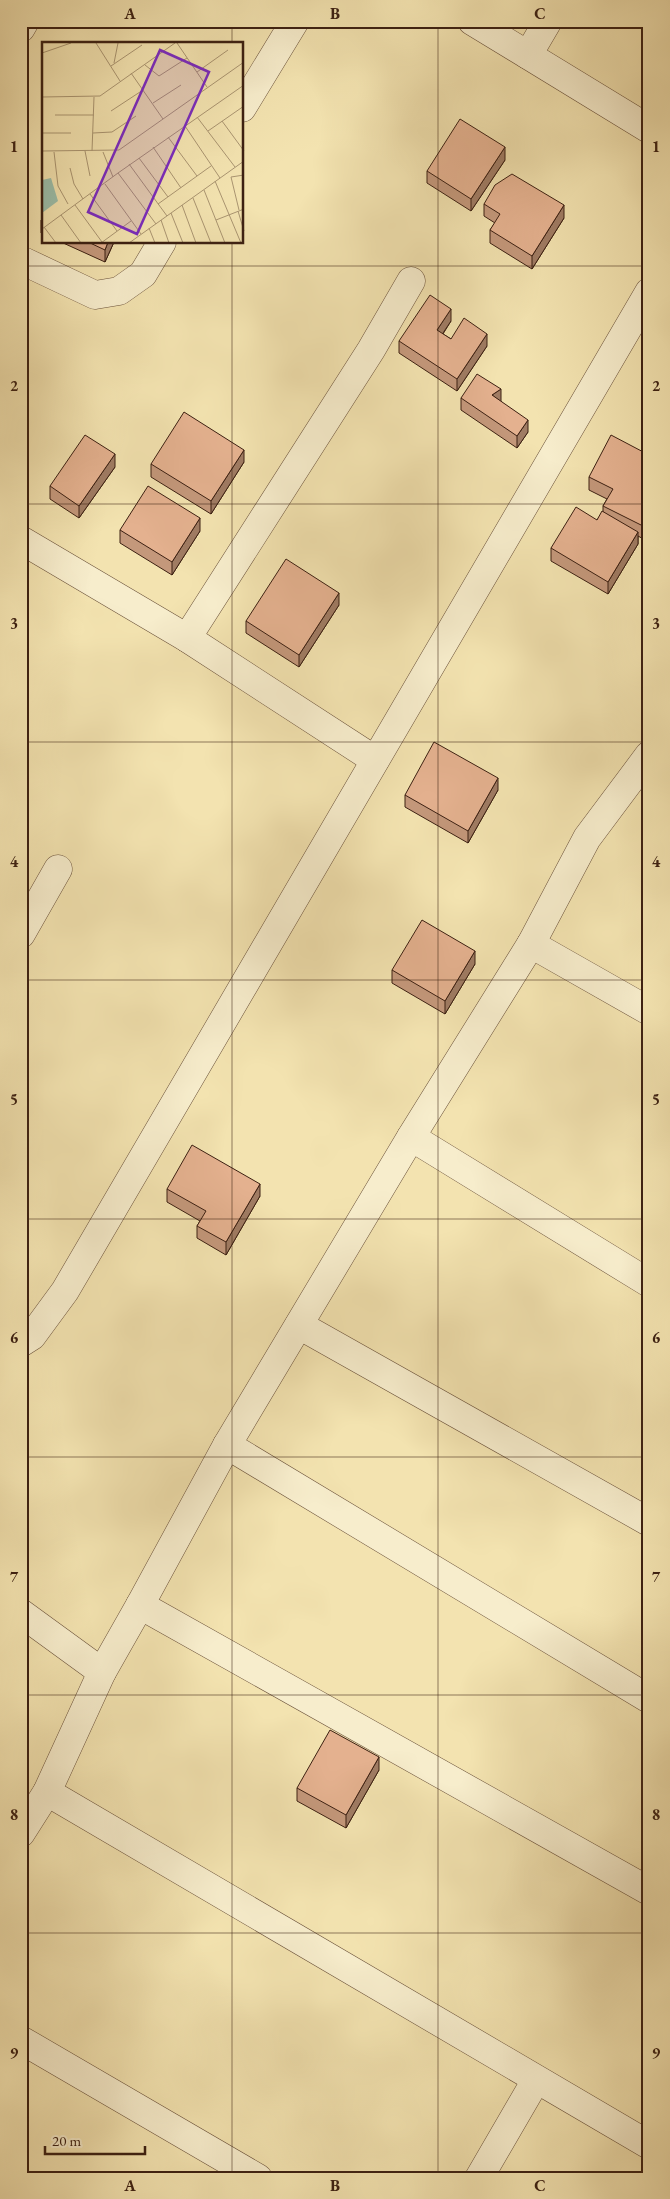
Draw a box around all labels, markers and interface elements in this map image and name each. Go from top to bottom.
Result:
text: A [123,3,136,24]
text: B [330,3,340,24]
text: C [534,3,546,24]
inset map [42,42,244,244]
text: 1 [10,136,18,157]
text: 1 [652,136,660,157]
text: 2 [10,375,19,396]
text: 2 [652,375,661,396]
text: 3 [10,613,18,634]
text: 3 [652,613,660,634]
text: 4 [10,851,19,872]
text: 4 [652,851,661,872]
text: 5 [10,1089,18,1110]
text: 5 [652,1089,660,1110]
text: 6 [10,1327,19,1348]
text: 6 [652,1327,661,1348]
text: 7 [10,1566,19,1587]
text: 7 [652,1566,661,1587]
text: 8 [10,1804,18,1825]
text: 8 [652,1804,660,1825]
text: 9 [10,2042,19,2063]
text: 9 [652,2042,661,2063]
scale bar [45,2124,145,2156]
text: 20 m [52,2131,81,2150]
text: A [123,2175,136,2196]
text: B [330,2175,340,2196]
text: C [534,2175,546,2196]

